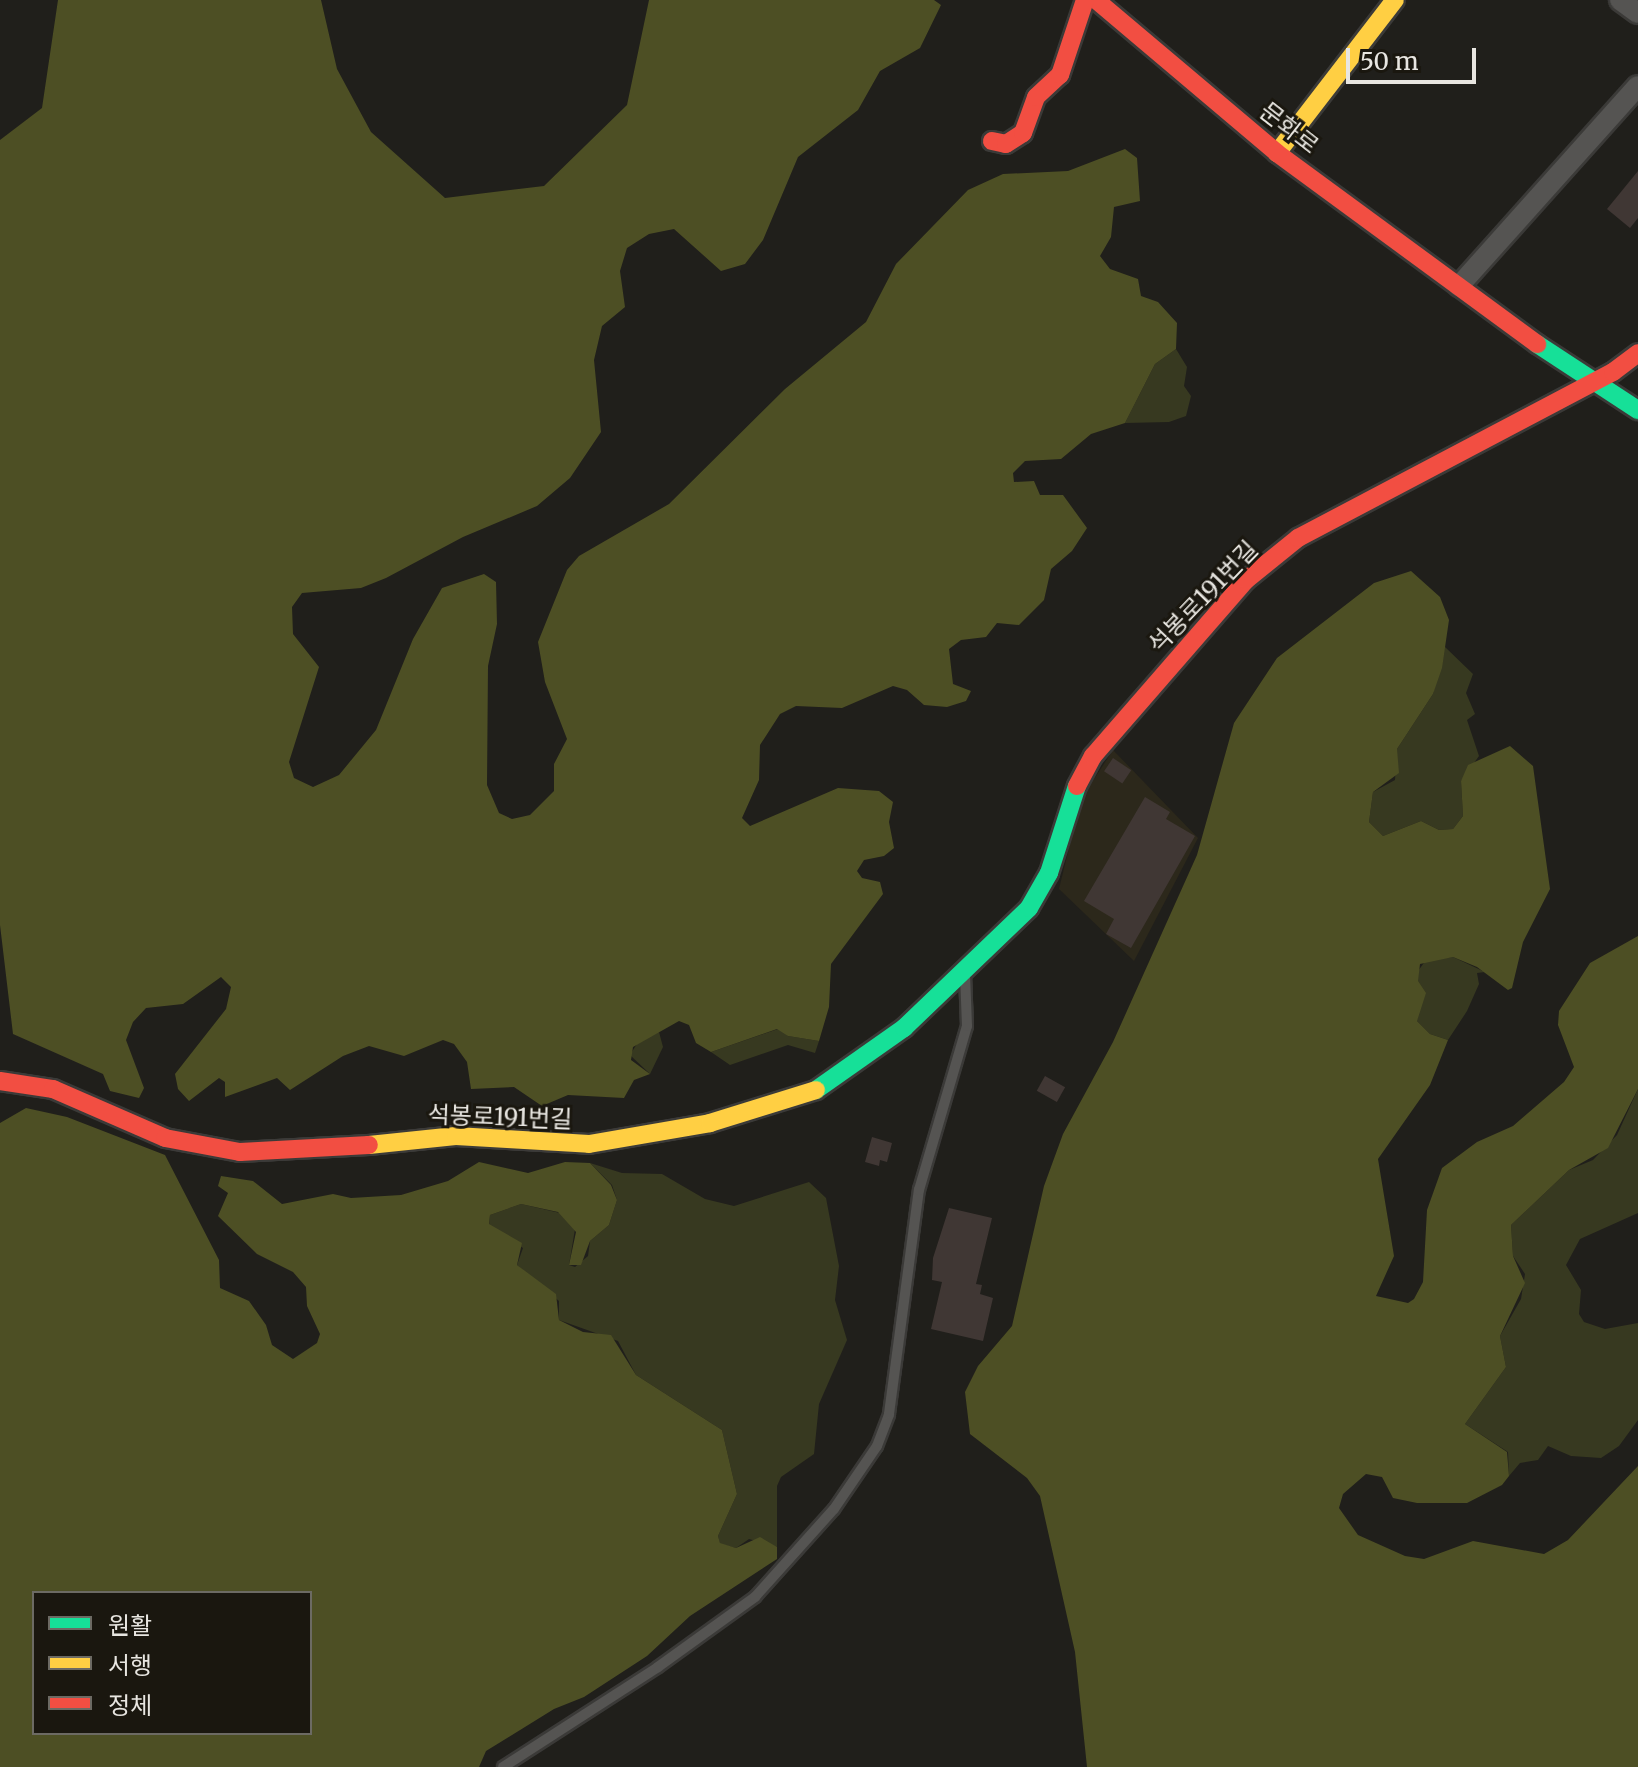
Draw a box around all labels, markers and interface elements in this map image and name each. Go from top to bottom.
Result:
scale bar [1350,32,1480,82]
text: 50 m [1360,46,1419,77]
street label: 문화로 [1254,96,1324,160]
street label: 석봉로191번길 [1142,535,1264,659]
street label: 석봉로191번길 [427,1100,573,1134]
legend [32,1591,312,1735]
text: 원활 [108,1610,152,1641]
text: 서행 [108,1650,152,1681]
text: 정체 [108,1690,152,1721]

